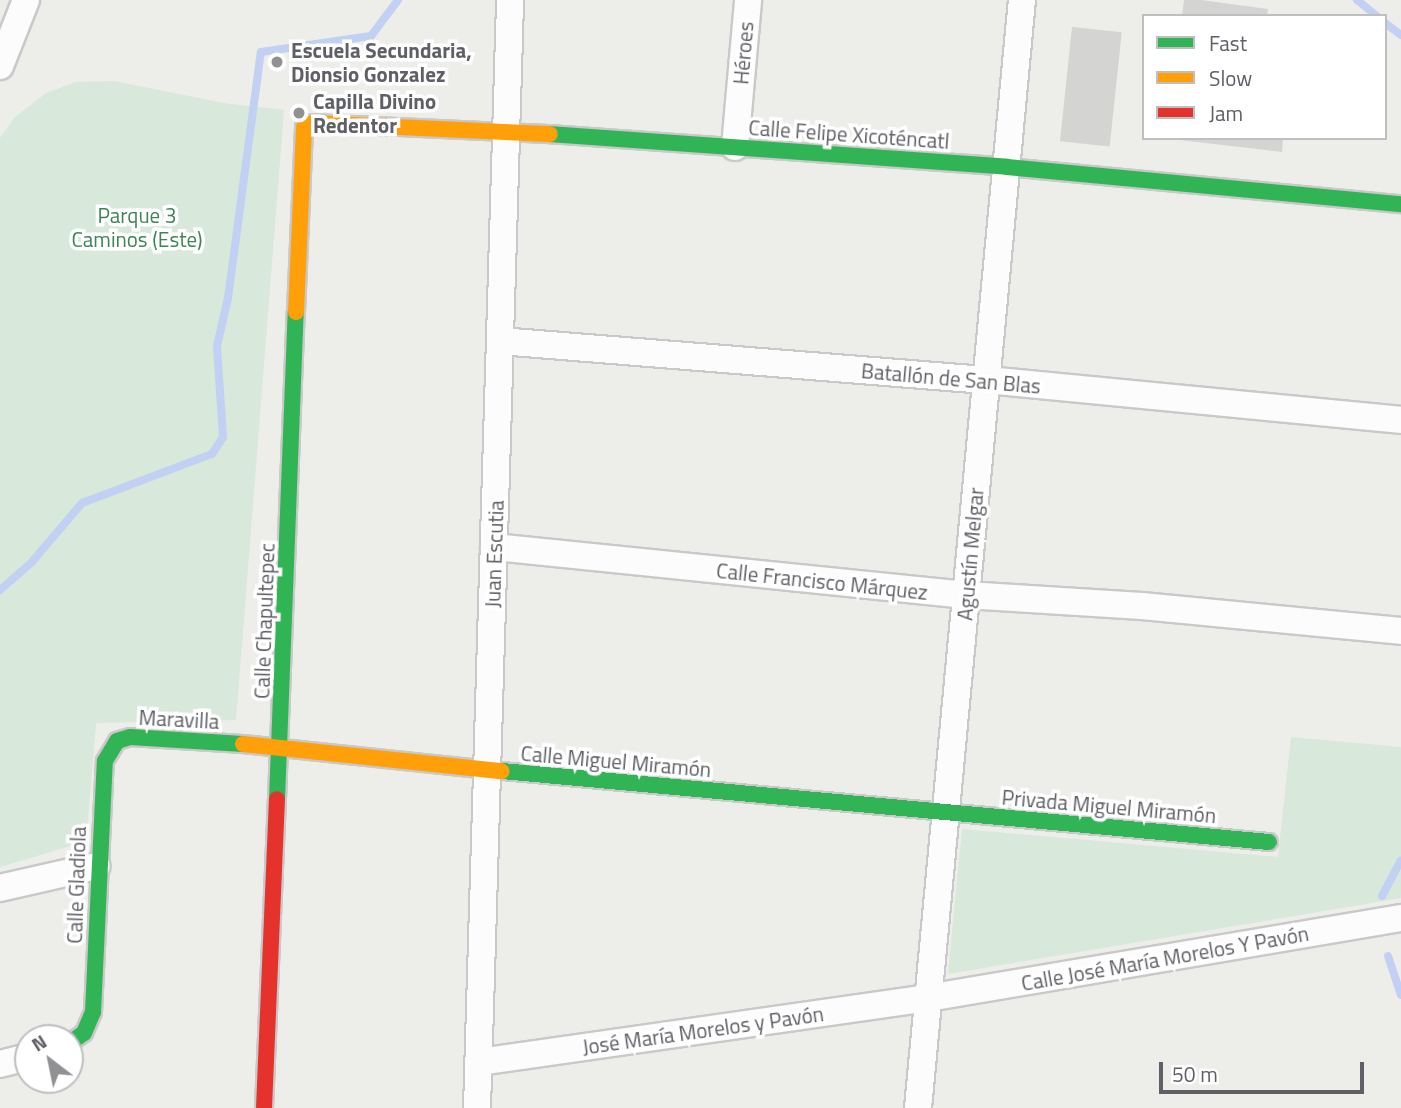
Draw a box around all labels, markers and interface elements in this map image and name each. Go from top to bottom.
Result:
legend [1142,14,1387,140]
street label: Héroes [728,20,758,86]
text: Fast [1209,27,1247,59]
place label: Escuela Secundaria, Dionsio Gonzalez [291,37,472,87]
marker: Escuela Secundaria, Dionsio Gonzalez [269,54,285,70]
text: Slow [1209,62,1252,94]
place label: Capilla Divino Redentor [313,88,436,138]
text: Jam [1209,97,1243,129]
marker: Capilla Divino Redentor [291,105,307,121]
street label: Calle Felipe Xicoténcatl [748,114,950,154]
park label: Parque 3 Caminos (Este) [71,202,203,252]
street label: Batallón de San Blas [860,358,1042,398]
street label: Agustín Melgar [952,486,988,622]
street label: Juan Escutia [480,500,508,608]
street label: Calle Chapultepec [249,543,279,699]
street label: Calle Francisco Márquez [715,557,929,605]
street label: Maravilla [138,704,220,734]
street label: Calle Miguel Miramón [520,740,712,782]
street label: Privada Miguel Miramón [1001,784,1217,828]
street label: Calle Gladiola [61,826,91,944]
street label: Calle José María Morelos Y Pavón [1019,920,1311,996]
street label: José María Morelos y Pavón [581,1001,825,1059]
north arrow [14,1024,84,1094]
text: N [25,1027,52,1058]
scale bar [1163,1048,1368,1092]
text: 50 m [1172,1058,1218,1090]

